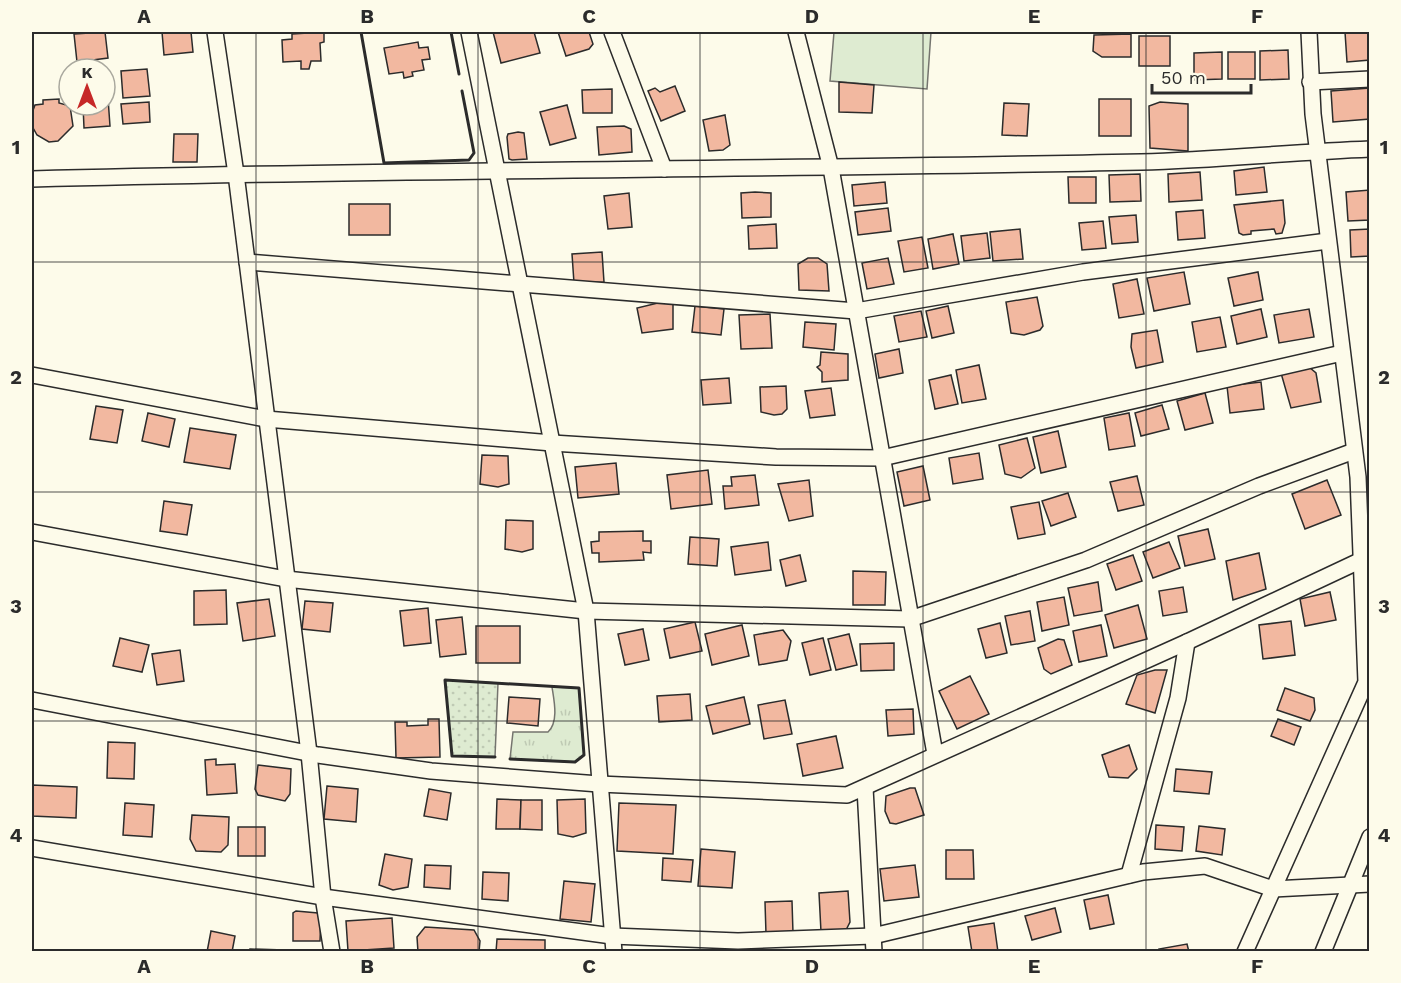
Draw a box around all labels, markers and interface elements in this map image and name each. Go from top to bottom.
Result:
text: A [137,4,151,28]
text: B [360,4,374,28]
text: C [582,4,596,28]
text: D [805,4,819,28]
text: E [1028,4,1040,28]
text: F [1251,4,1263,28]
north arrow [57,57,117,117]
scale bar [1152,57,1251,95]
text: K [81,63,93,82]
text: 50 m [1161,67,1206,88]
text: 1 [12,135,20,159]
text: 1 [1380,135,1388,159]
text: 2 [10,365,22,389]
text: 2 [1378,365,1390,389]
text: 3 [10,594,22,618]
text: 3 [1378,594,1390,618]
text: 4 [10,823,23,847]
text: 4 [1378,823,1391,847]
text: A [137,954,151,978]
text: B [360,954,374,978]
text: C [582,954,596,978]
text: D [805,954,819,978]
text: E [1028,954,1040,978]
text: F [1251,954,1263,978]

